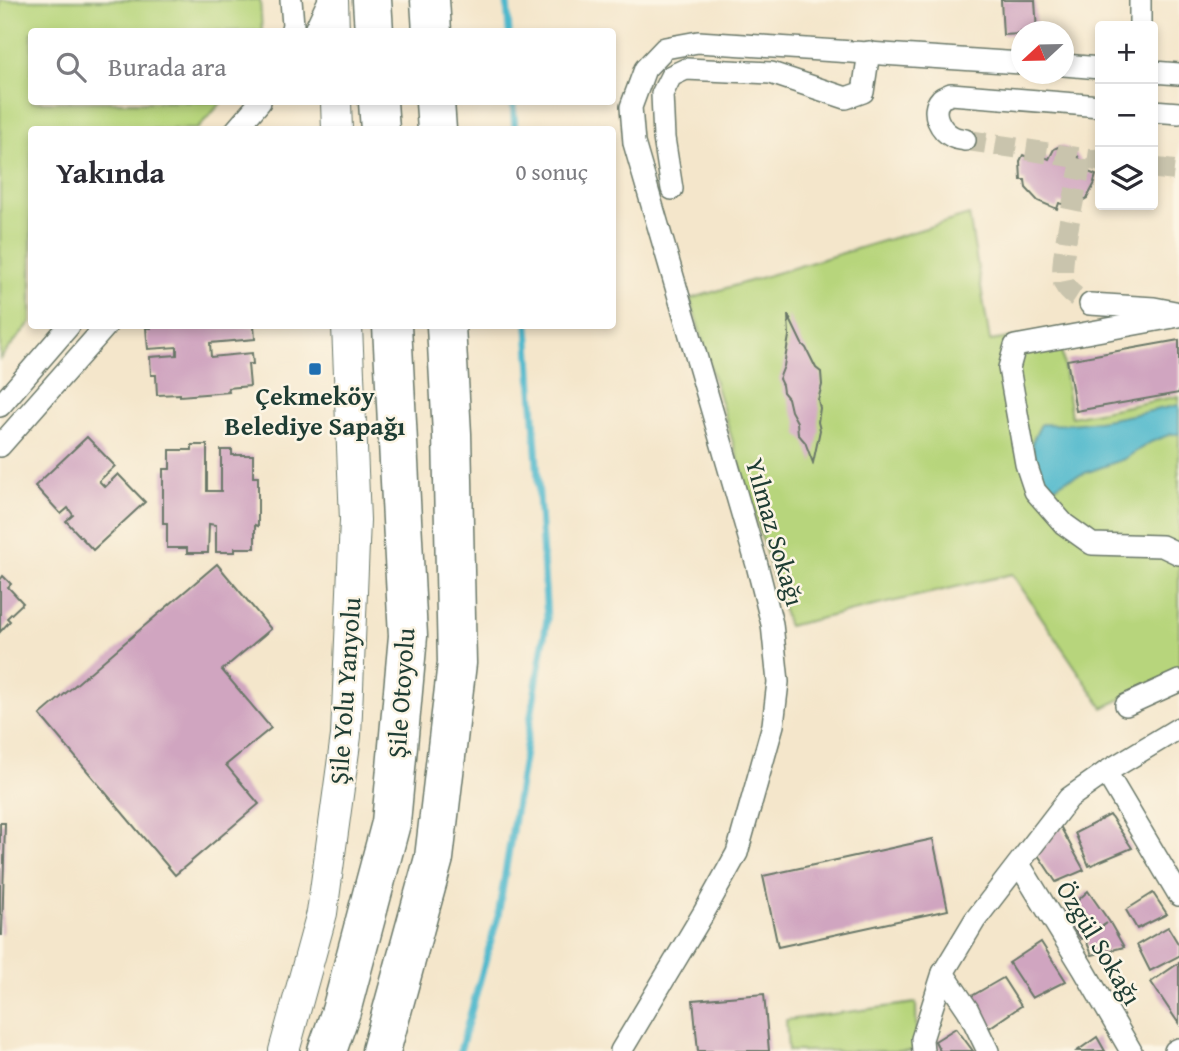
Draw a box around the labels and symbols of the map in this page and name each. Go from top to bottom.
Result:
north arrow [1011,21,1074,84]
marker: Çekmeköy Belediye Sapağı [307,361,323,377]
place label: Çekmeköy Belediye Sapağı [225,376,405,445]
street label: Yılmaz Sokağı [736,453,815,611]
street label: Şile Yolu Yanyolu [319,596,370,786]
street label: Şile Otoyolu [376,626,425,759]
street label: Özgül Sokağı [1047,873,1152,1012]

